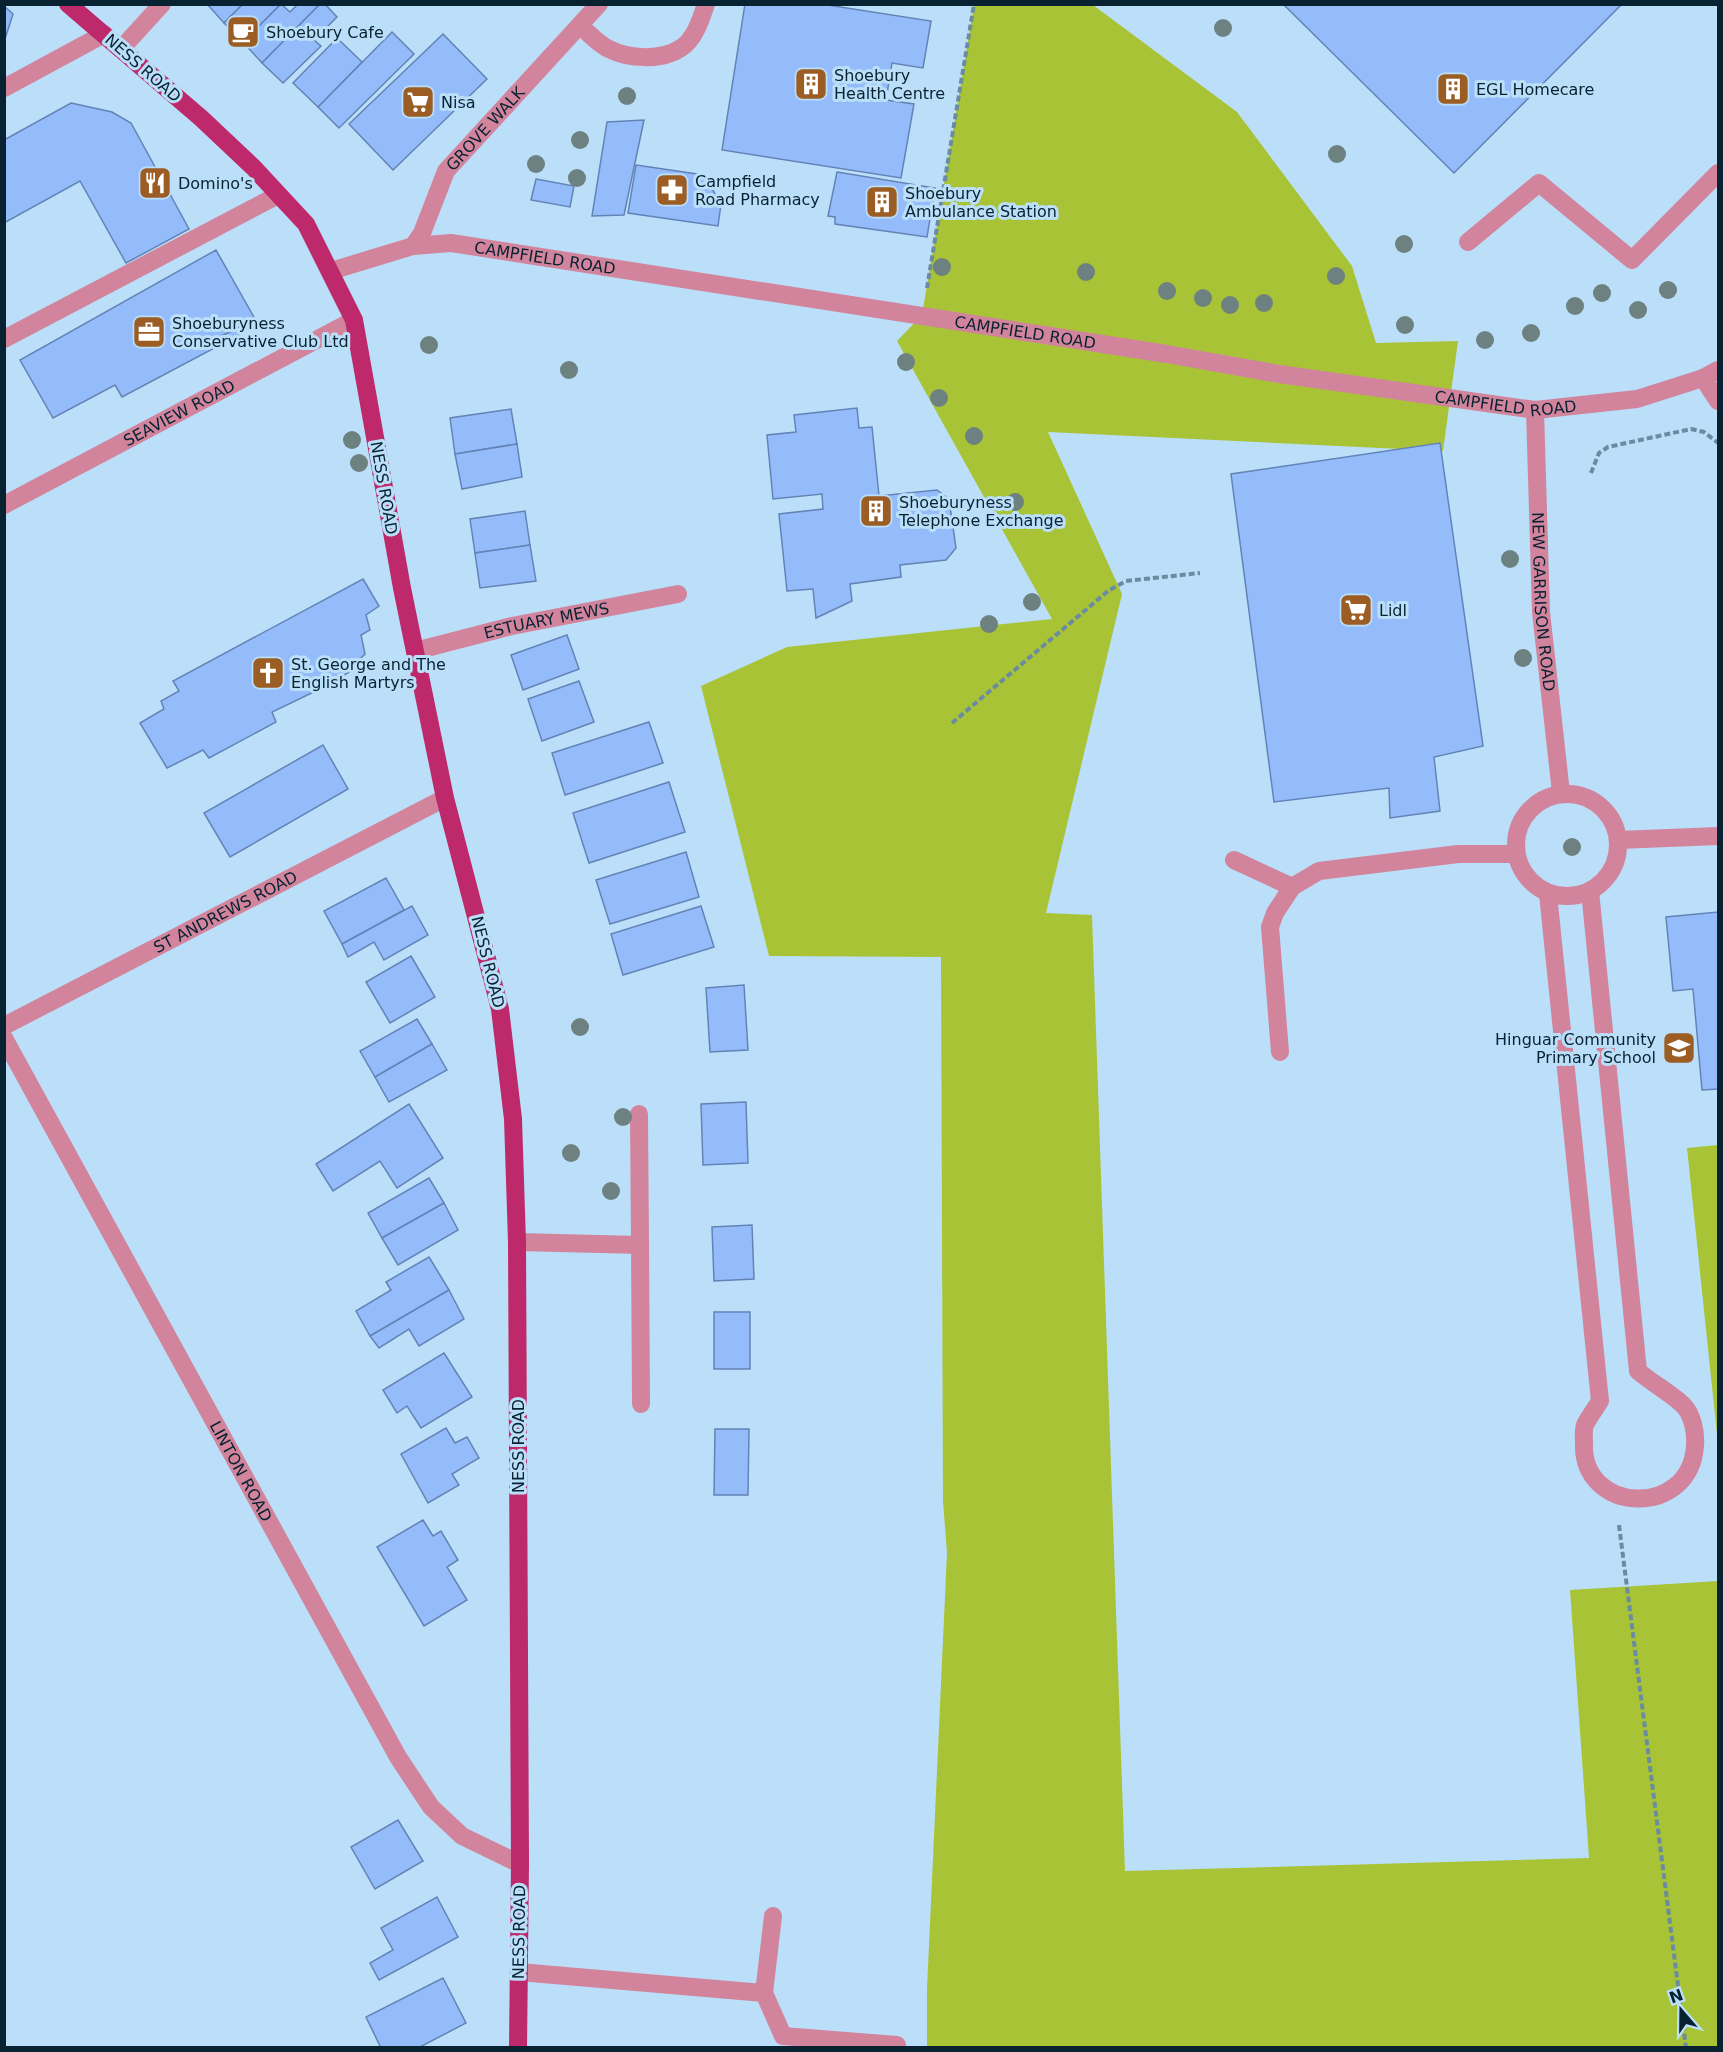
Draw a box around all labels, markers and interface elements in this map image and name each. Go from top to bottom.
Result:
cafe icon: Shoebury Cafe [225,14,261,50]
place label: Shoebury Cafe [266,23,384,42]
street label: NESS ROAD [101,30,185,106]
building icon: Shoebury Health Centre [793,66,829,102]
place label: Shoebury Health Centre [834,66,945,103]
building icon: EGL Homecare [1435,71,1471,107]
place label: EGL Homecare [1476,80,1594,99]
street label: GROVE WALK [442,82,529,174]
supermarket icon: Nisa [400,84,436,120]
place label: Nisa [441,93,476,112]
restaurant icon: Domino's [137,165,173,201]
pharmacy icon: Campfield Road Pharmacy [654,172,690,208]
place label: Campfield Road Pharmacy [695,172,820,209]
place label: Domino's [178,174,253,193]
building icon: Shoebury Ambulance Station [864,184,900,220]
place label: Shoebury Ambulance Station [905,184,1057,221]
street label: CAMPFIELD ROAD [473,237,617,278]
street label: CAMPFIELD ROAD [953,312,1097,352]
office icon: Shoeburyness Conservative Club Ltd [131,314,167,350]
place label: Shoeburyness Conservative Club Ltd [172,314,349,351]
street label: SEAVIEW ROAD [120,375,238,450]
street label: CAMPFIELD ROAD [1434,387,1577,420]
street label: NESS ROAD [366,440,402,536]
building icon: Shoeburyness Telephone Exchange [858,493,894,529]
place label: Shoeburyness Telephone Exchange [898,493,1064,530]
street label: NEW GARRISON ROAD [1529,512,1559,692]
supermarket icon: Lidl [1338,592,1374,628]
street label: ESTUARY MEWS [482,598,611,642]
place label: Lidl [1379,601,1407,620]
church icon: St. George and The English Martyrs [250,655,286,691]
place label: St. George and The English Martyrs [291,655,446,692]
street label: ST ANDREWS ROAD [150,867,300,957]
street label: NESS ROAD [467,914,509,1010]
place label: Hinguar Community Primary School [1495,1030,1656,1067]
school or university icon: Hinguar Community Primary School [1661,1030,1697,1066]
street label: NESS ROAD [509,1399,528,1493]
street label: LINTON ROAD [206,1418,277,1525]
street label: NESS ROAD [509,1885,529,1979]
north arrow [1651,1980,1711,2040]
text: N [1666,1985,1686,2008]

